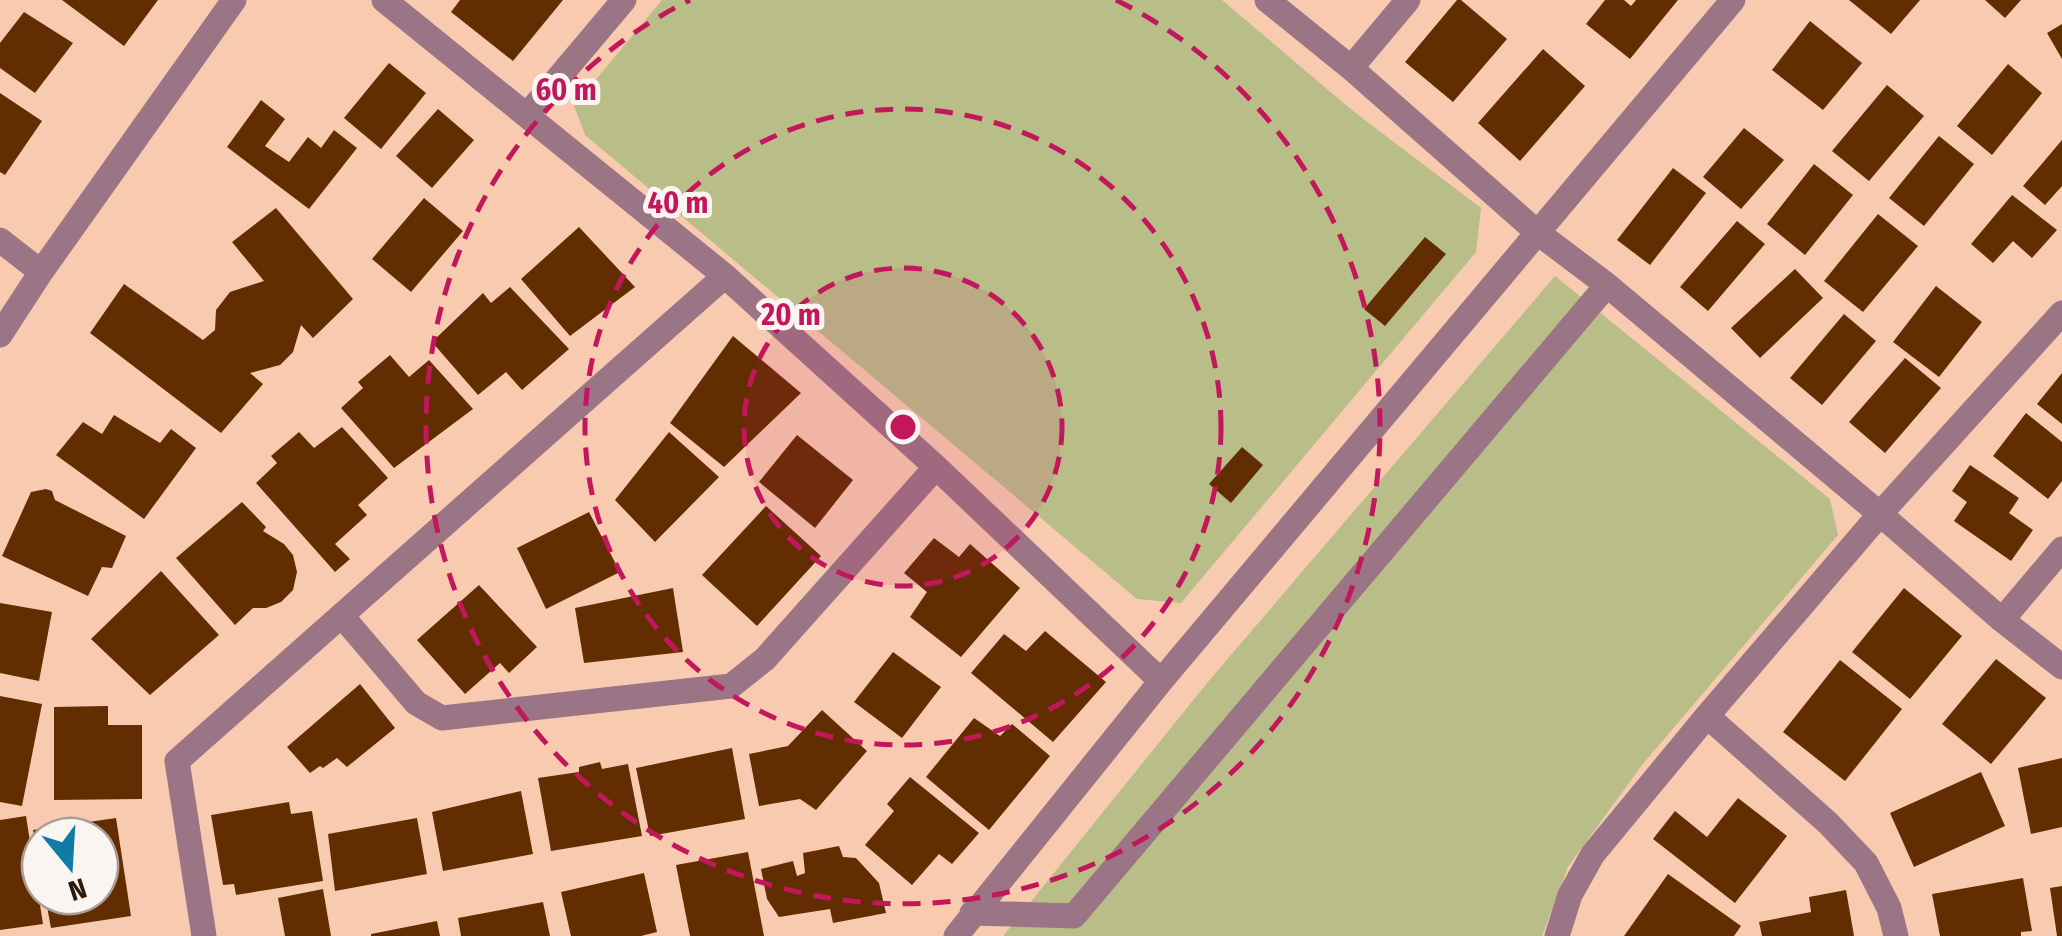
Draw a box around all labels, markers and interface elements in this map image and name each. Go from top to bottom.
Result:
text: 60 m [535,72,597,108]
text: 40 m [648,185,708,221]
text: 20 m [760,297,821,333]
centre of rings [885,409,921,445]
north arrow [20,816,120,916]
text: N [64,871,91,908]

